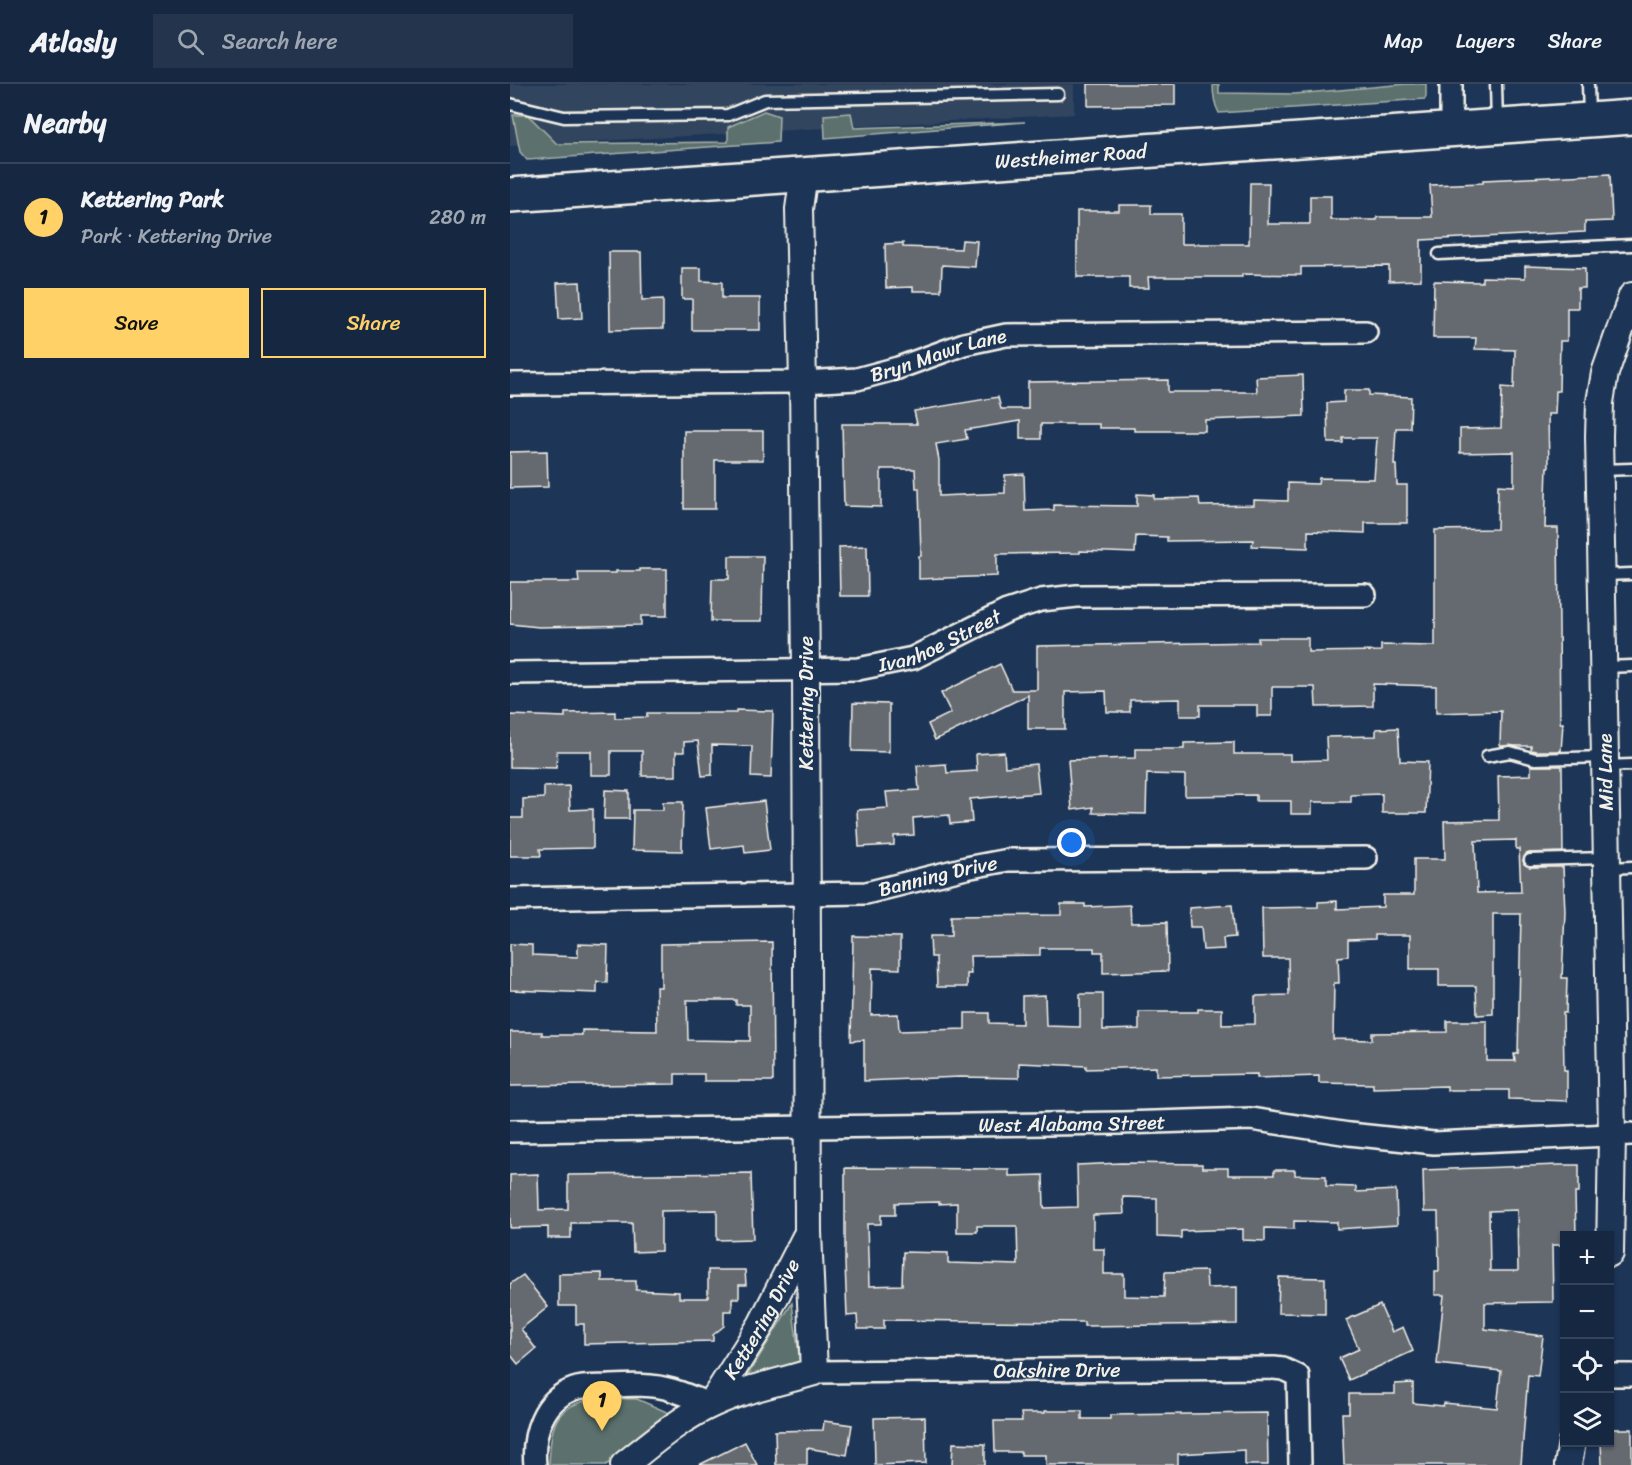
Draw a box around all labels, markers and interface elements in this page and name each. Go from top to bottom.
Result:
search box [153,14,573,68]
text: Atlasly [30,17,117,66]
text: Search here [222,22,338,61]
text: Map [1384,22,1423,60]
text: Layers [1456,22,1515,60]
text: Share [1548,22,1602,60]
icon: search [174,25,207,58]
text: Nearby [24,100,106,146]
street label: Westheimer Road [994,134,1149,179]
text: Kettering Park [81,180,224,219]
text: 1 [39,200,48,235]
text: 280 m [429,200,486,235]
text: Park · Kettering Drive [81,219,272,254]
button: Save [24,288,249,358]
button: Share [261,288,486,358]
street label: Bryn Mawr Lane [866,318,1010,393]
street label: Ivanhoe Street [874,599,1008,683]
street label: Kettering Drive [789,636,824,770]
street label: Mid Lane [1587,733,1624,811]
your location [1057,828,1086,857]
street label: Banning Drive [875,845,1000,907]
street label: West Alabama Street [978,1105,1166,1143]
map controls [1560,1231,1614,1447]
button: + [1560,1231,1614,1285]
street label: Kettering Drive [714,1252,810,1387]
button: − [1560,1285,1614,1339]
button: locate [1560,1339,1614,1393]
street label: Oakshire Drive [993,1352,1121,1388]
pin: 1 [582,1382,622,1431]
button: layers [1560,1393,1614,1447]

